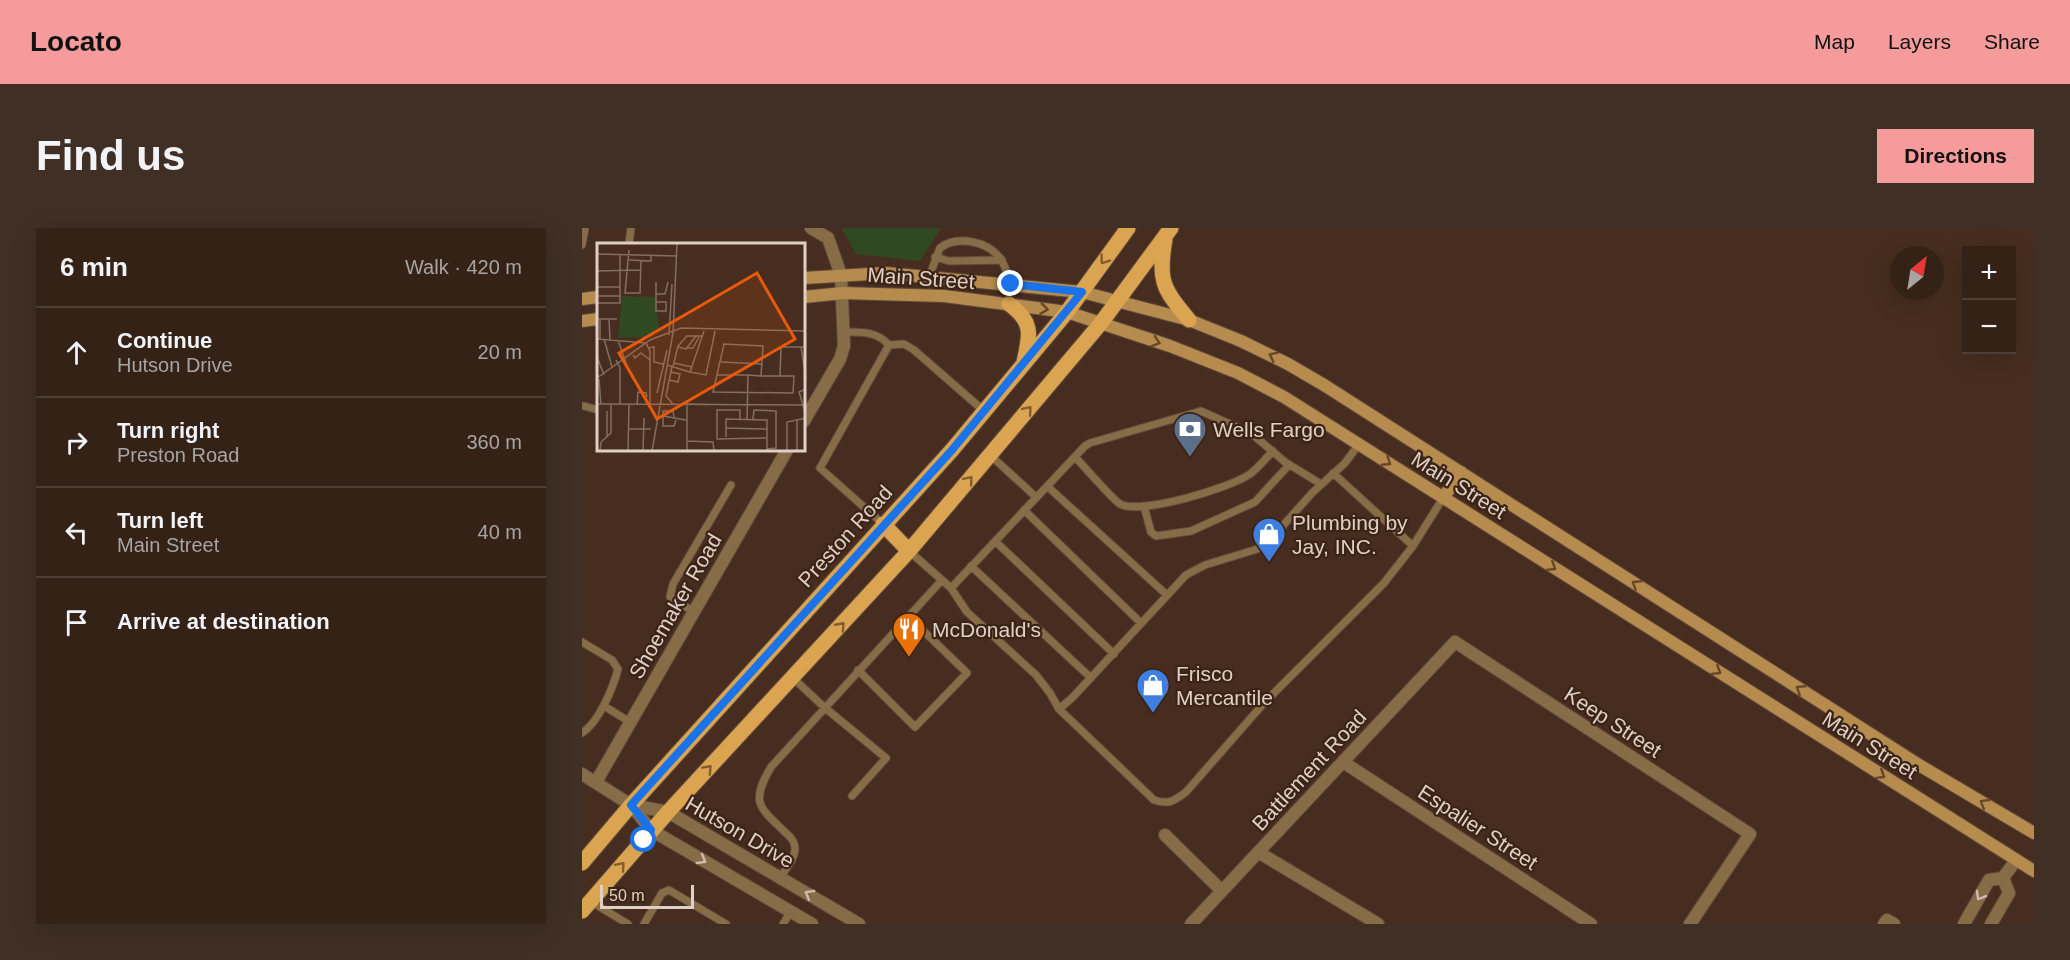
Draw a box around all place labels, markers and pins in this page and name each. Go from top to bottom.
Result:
bank icon: Wells Fargo [1172,411,1208,458]
place label: Wells Fargo [1213,418,1325,441]
place label: Plumbing by Jay, INC. [1292,511,1408,558]
shop icon: Plumbing by Jay, INC. [1251,516,1287,563]
restaurant icon: McDonald's [891,611,927,658]
place label: McDonald's [932,618,1041,641]
place label: Frisco Mercantile [1176,662,1273,709]
shop icon: Frisco Mercantile [1135,667,1171,714]

